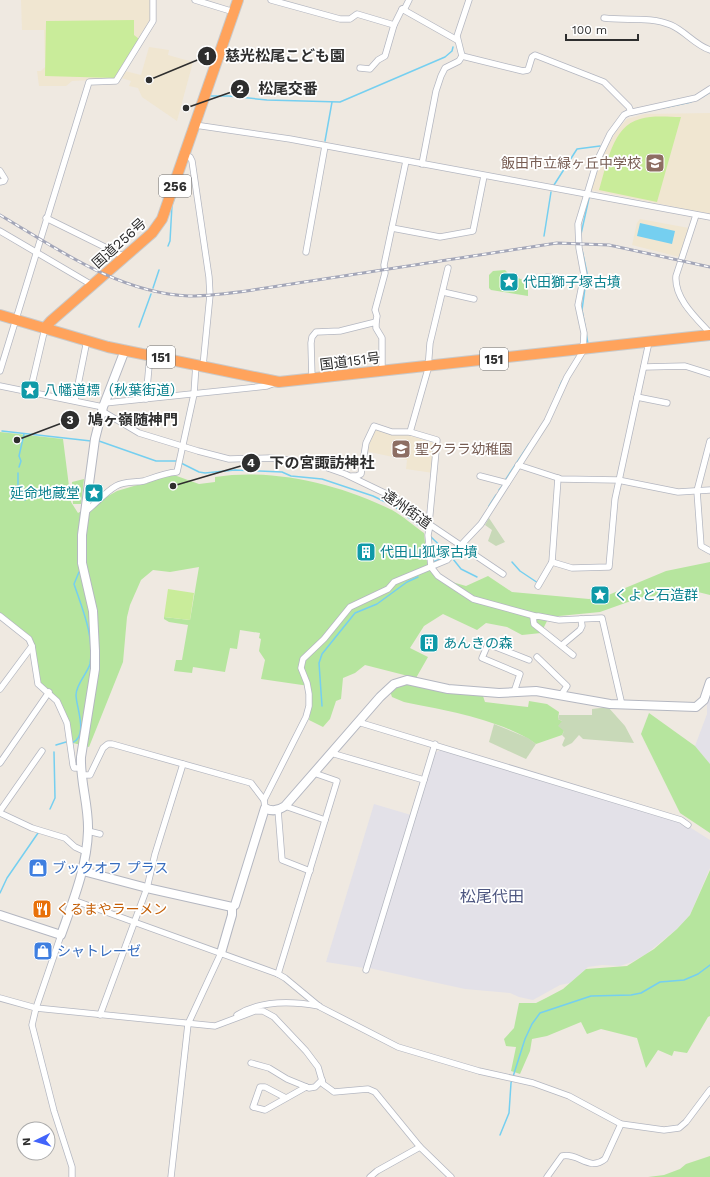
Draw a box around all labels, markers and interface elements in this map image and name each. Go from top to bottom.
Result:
scale bar [566,16,638,42]
text: 100 m [572,23,607,37]
callout: 慈光松尾こども園 [197,43,353,70]
text: 慈光松尾こども園 [225,47,345,65]
text: 1 [204,49,210,63]
callout: 松尾交番 [230,75,326,102]
text: 松尾交番 [258,80,318,98]
text: 2 [236,82,244,96]
school or university icon: 飯田市立緑ヶ丘中学校 [644,152,666,174]
place label: 飯田市立緑ヶ丘中学校 [501,155,641,171]
road number: 256 [159,175,191,197]
street label: 国道256号 [89,215,149,271]
place icon: 代田獅子塚古墳 [498,271,520,293]
place label: 代田獅子塚古墳 [523,274,621,290]
road number: 151 [147,346,175,368]
road number: 151 [480,348,508,370]
street label: 国道151号 [319,349,381,373]
place icon: 八幡道標（秋葉街道） [19,379,41,401]
place label: 八幡道標（秋葉街道） [44,382,184,398]
callout: 鳩ヶ嶺随神門 [60,407,186,434]
text: 鳩ヶ嶺随神門 [88,411,178,429]
text: 3 [66,413,74,427]
school or university icon: 聖クララ幼稚園 [390,438,412,460]
place label: 聖クララ幼稚園 [415,441,513,457]
callout: 下の宮諏訪神社 [241,449,382,476]
text: 下の宮諏訪神社 [269,454,375,472]
text: 4 [247,456,255,470]
place icon: 延命地蔵堂 [83,482,105,504]
place label: 延命地蔵堂 [10,485,80,501]
street label: 遠州街道 [379,486,435,532]
building icon: 代田山狐塚古墳 [355,541,377,563]
place label: 代田山狐塚古墳 [380,544,478,560]
place icon: くよと石造群 [589,584,611,606]
place label: くよと石造群 [614,587,698,603]
building icon: あんきの森 [418,632,440,654]
place label: あんきの森 [443,635,513,651]
shop icon: ブックオフ プラス [27,857,49,879]
place label: ブックオフ プラス [52,860,169,876]
district label: 松尾代田 [460,887,524,906]
restaurant icon: くるまやラーメン [31,898,53,920]
place label: くるまやラーメン [56,901,167,917]
shop icon: シャトレーゼ [32,940,54,962]
place label: シャトレーゼ [57,943,141,959]
north arrow [16,1121,56,1161]
text: N [20,1137,33,1146]

